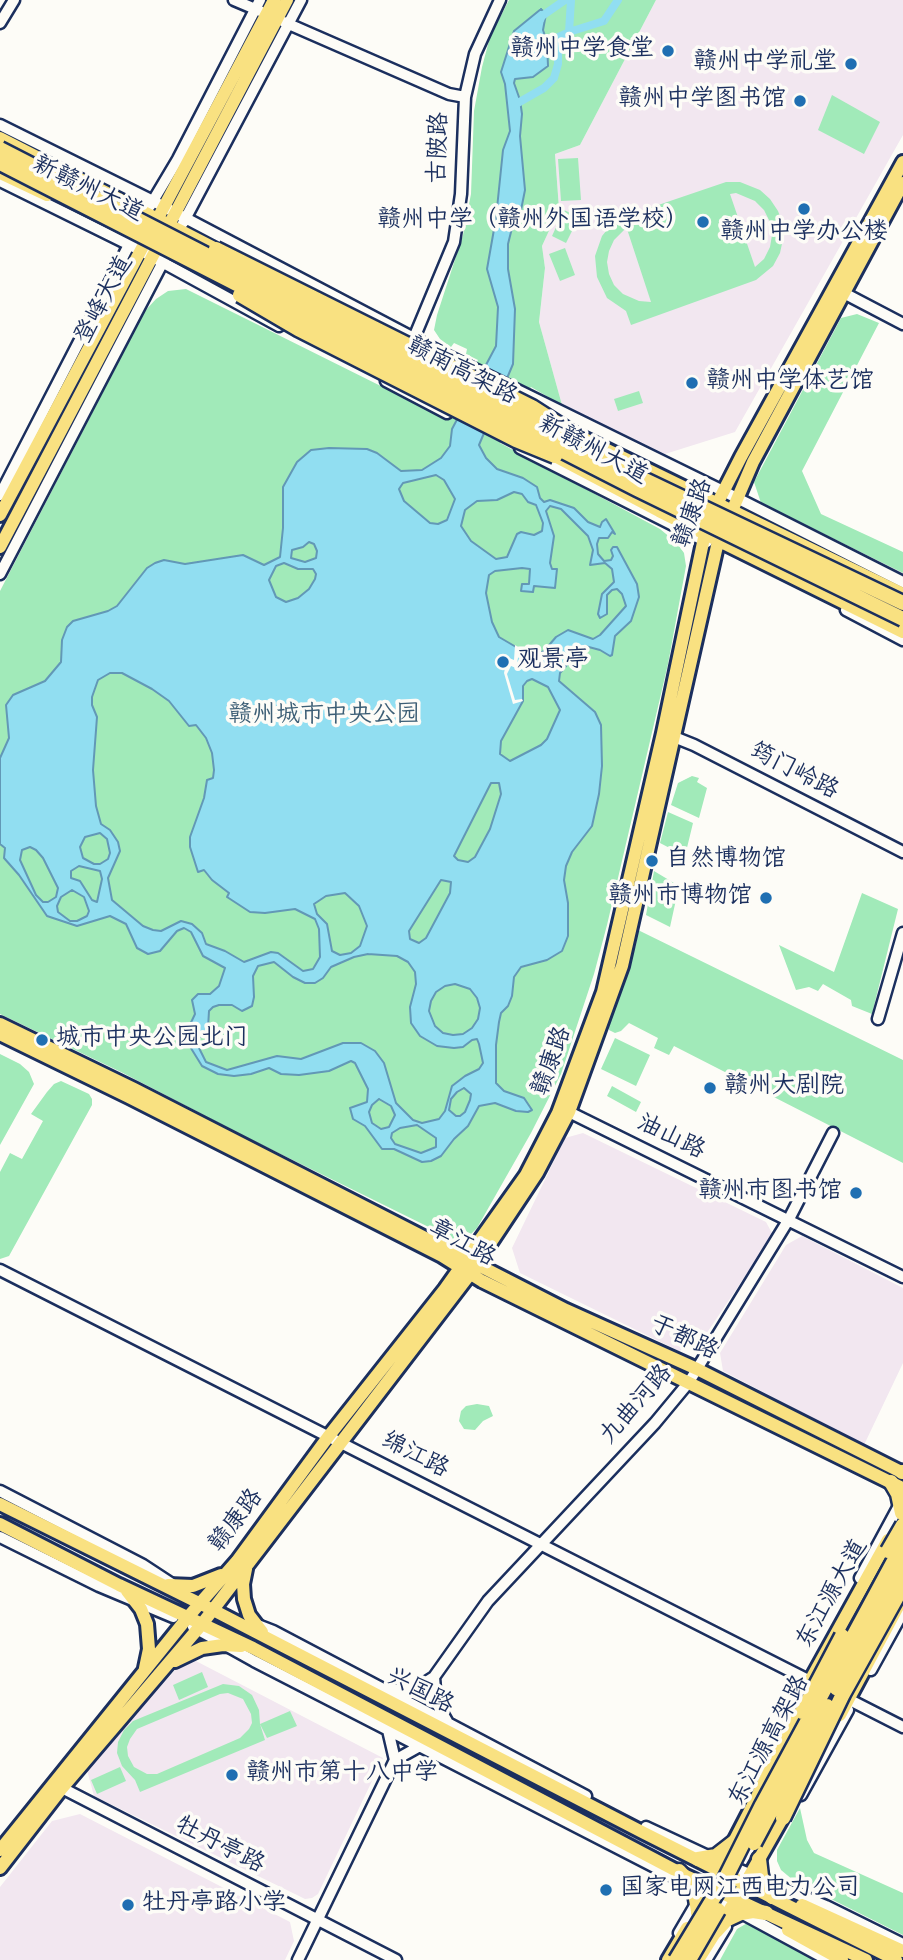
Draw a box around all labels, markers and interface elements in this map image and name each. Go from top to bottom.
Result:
place label: 赣州中学食堂 [510,37,654,65]
marker: 赣州中学食堂 [660,43,676,59]
place label: 赣州中学礼堂 [693,50,837,78]
marker: 赣州中学礼堂 [843,56,859,72]
place label: 赣州中学图书馆 [618,87,786,115]
marker: 赣州中学图书馆 [792,93,808,109]
street label: 古陂路 [425,112,457,184]
street label: 新赣州大道 [27,152,147,230]
marker: 赣州中学办公楼 [796,201,812,217]
place label: 赣州中学（赣州外国语学校） [377,208,689,236]
marker: 赣州中学（赣州外国语学校） [695,214,711,230]
place label: 赣州中学办公楼 [720,220,888,248]
street label: 登峰大道 [71,252,141,350]
street label: 赣南高架路 [401,333,521,413]
place label: 赣州中学体艺馆 [706,369,874,397]
marker: 赣州中学体艺馆 [684,375,700,391]
street label: 新赣州大道 [532,411,652,493]
street label: 赣康路 [669,475,721,553]
place label: 观景亭 [517,648,589,676]
marker: 观景亭 [495,654,511,670]
park label: 赣州城市中央公园 [228,703,420,731]
street label: 筠门岭路 [744,738,842,808]
place label: 自然博物馆 [666,847,786,875]
marker: 自然博物馆 [644,853,660,869]
place label: 赣州市博物馆 [608,884,752,912]
marker: 赣州市博物馆 [758,890,774,906]
street label: 赣康路 [528,1023,580,1101]
place label: 城市中央公园北门 [56,1026,248,1054]
marker: 城市中央公园北门 [34,1032,50,1048]
place label: 赣州大剧院 [724,1074,844,1102]
marker: 赣州大剧院 [702,1080,718,1096]
street label: 油山路 [631,1110,709,1168]
place label: 赣州市图书馆 [698,1179,842,1207]
marker: 赣州市图书馆 [848,1185,864,1201]
street label: 章江路 [423,1215,499,1275]
street label: 于都路 [644,1312,722,1368]
street label: 九曲河路 [596,1360,680,1452]
street label: 绵江路 [375,1428,453,1486]
street label: 赣康路 [205,1485,271,1559]
street label: 东江源大道 [792,1536,876,1654]
street label: 兴国路 [380,1664,458,1722]
street label: 东江源高架路 [724,1672,818,1812]
place label: 赣州市第十八中学 [246,1761,438,1789]
marker: 赣州市第十八中学 [224,1767,240,1783]
street label: 牡丹亭路 [170,1812,268,1882]
place label: 国家电网江西电力公司 [620,1876,860,1904]
marker: 国家电网江西电力公司 [598,1882,614,1898]
place label: 牡丹亭路小学 [142,1891,286,1919]
marker: 牡丹亭路小学 [120,1897,136,1913]

